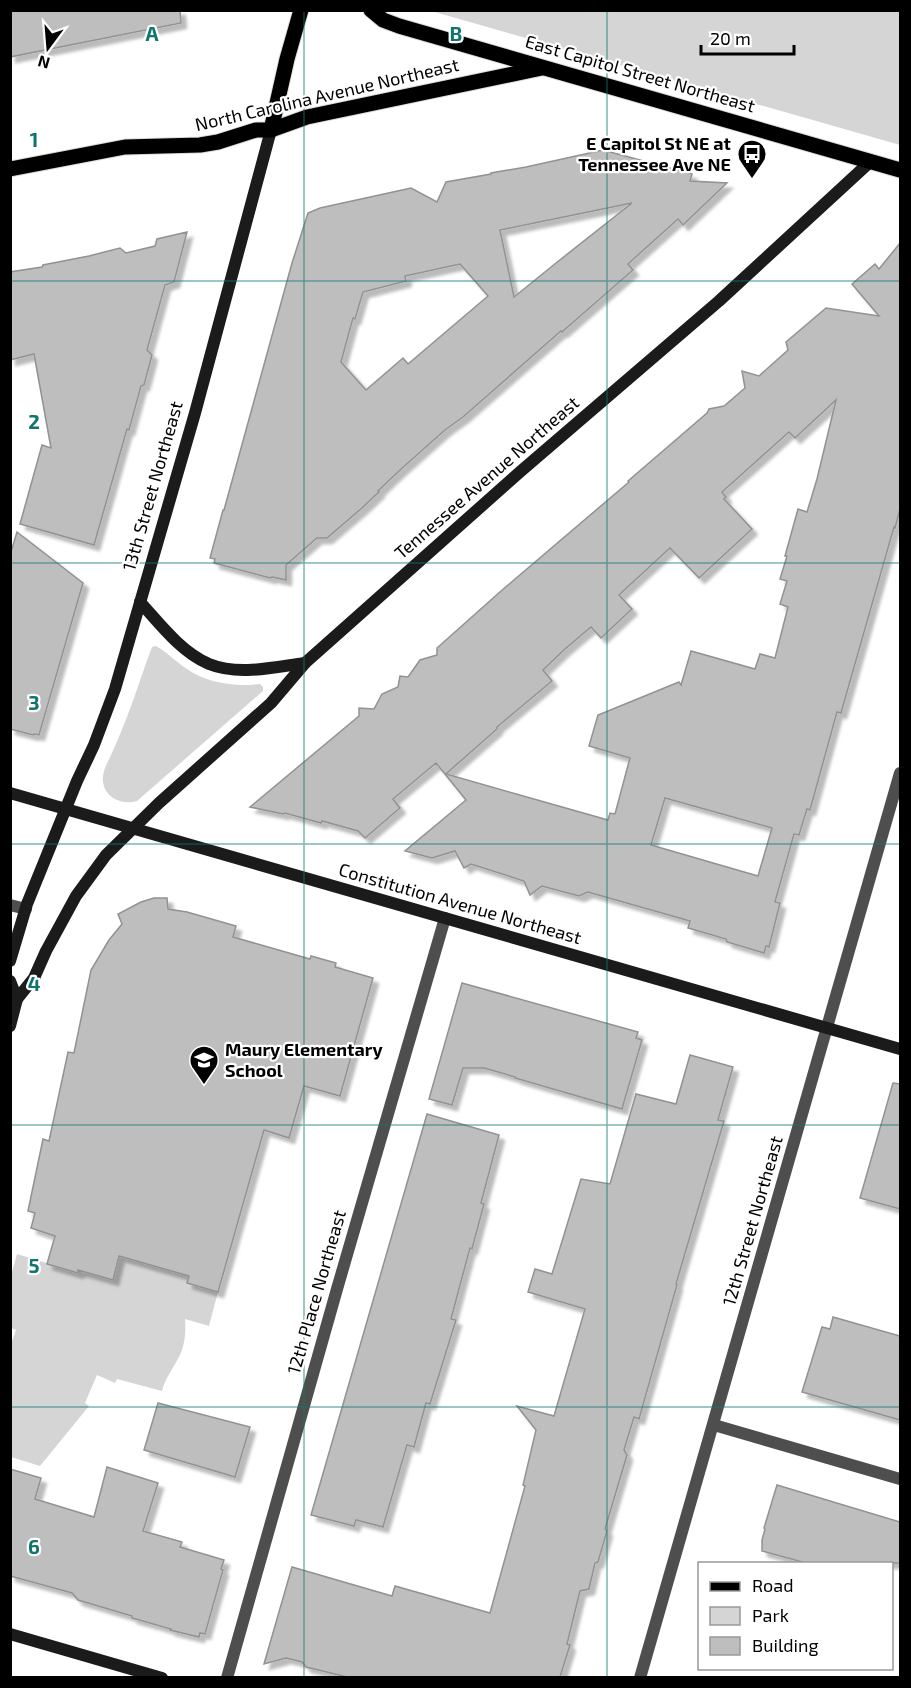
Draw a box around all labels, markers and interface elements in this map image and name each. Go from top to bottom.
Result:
north arrow [18,18,78,78]
scale bar [701,18,794,56]
text: A [145,21,159,45]
text: B [450,21,462,45]
text: 20 m [710,27,751,49]
street label: East Capitol Street Northeast [523,30,758,116]
text: N [36,52,52,74]
street label: North Carolina Avenue Northeast [193,53,461,135]
text: 1 [30,127,38,151]
place label: E Capitol St NE at Tennessee Ave NE [578,132,732,175]
bus stop icon: E Capitol St NE at Tennessee Ave NE [736,138,768,180]
street label: Tennessee Avenue Northeast [390,391,583,563]
street label: 13th Street Northeast [117,398,187,573]
text: 2 [28,409,40,433]
text: 3 [28,690,40,714]
street label: Constitution Avenue Northeast [336,858,584,948]
text: 4 [28,971,41,995]
place label: Maury Elementary School [225,1038,383,1081]
school or university icon: Maury Elementary School [188,1044,220,1086]
street label: 12th Street Northeast [717,1133,787,1308]
street label: 12th Place Northeast [282,1207,350,1376]
text: 5 [28,1253,40,1277]
text: 6 [28,1534,40,1558]
legend [698,1562,893,1670]
text: Road [752,1574,793,1596]
text: Park [752,1604,789,1626]
text: Building [752,1634,819,1656]

